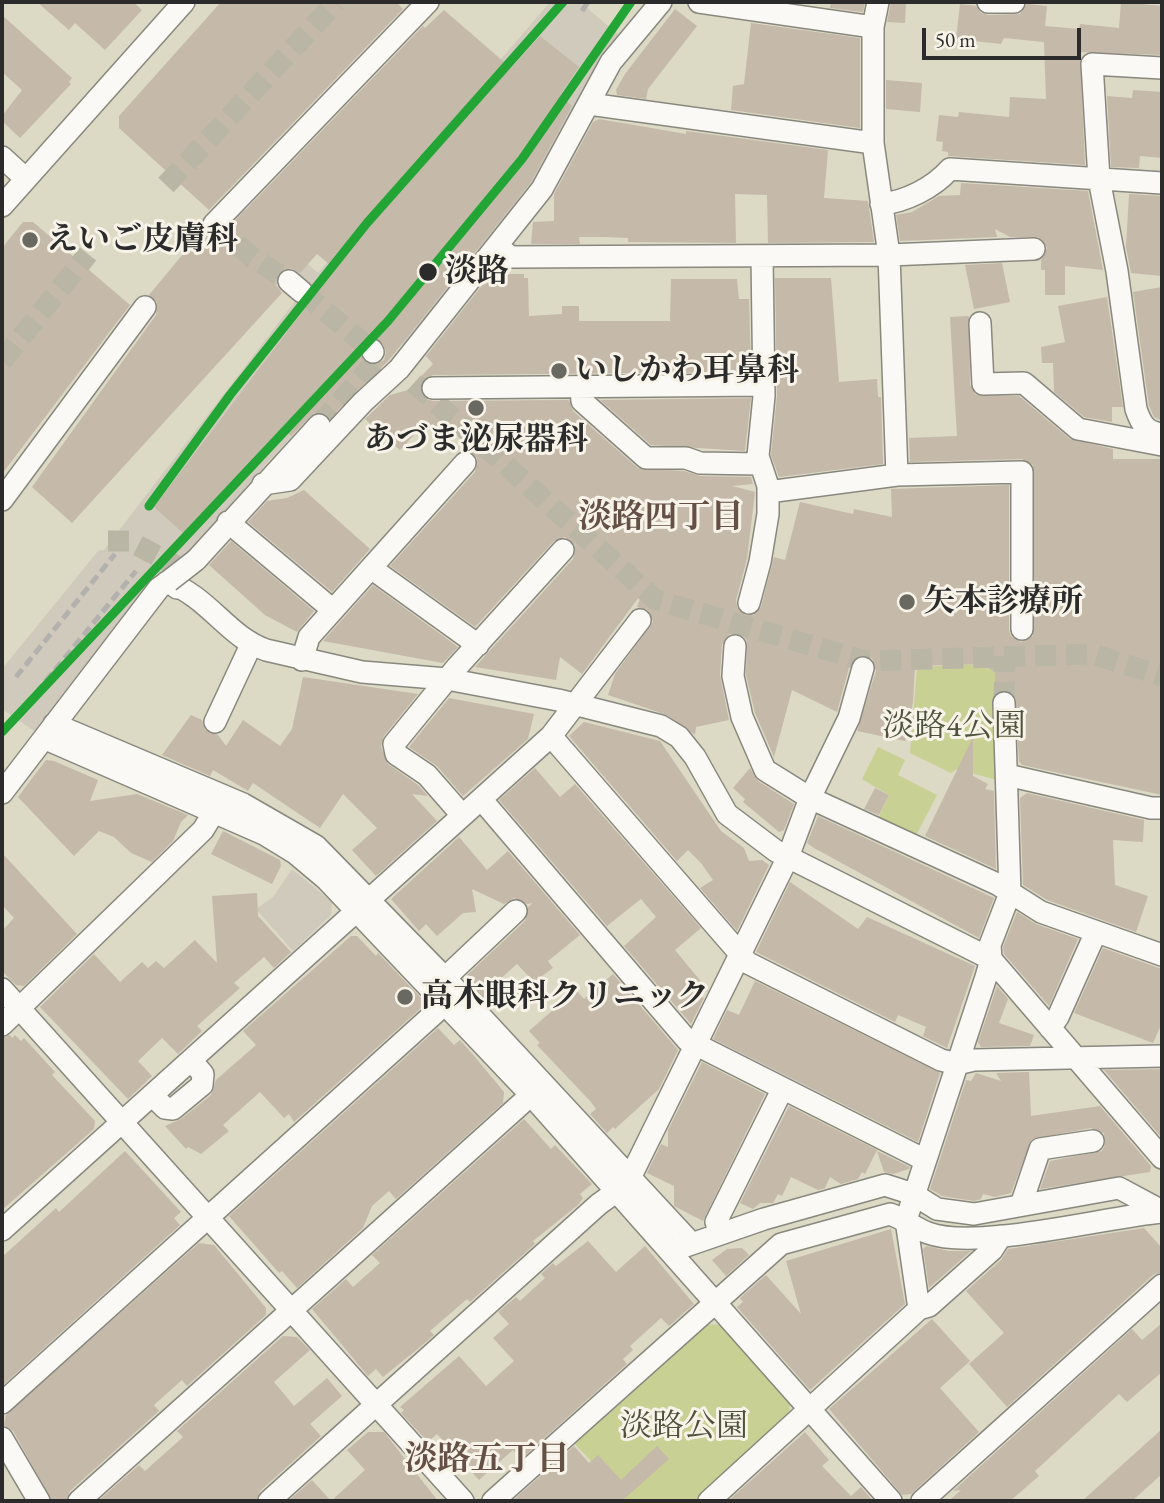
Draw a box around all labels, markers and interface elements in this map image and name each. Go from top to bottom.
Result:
scale bar [926,14,1085,58]
text: 50 m [935,26,976,53]
place label: えいご皮膚科 [46,221,238,259]
marker: えいご皮膚科 [20,230,40,250]
place label: 淡路 [445,253,509,291]
marker: 淡路 [417,261,439,283]
place label: いしかわ耳鼻科 [575,352,799,390]
marker: いしかわ耳鼻科 [549,361,569,381]
marker: あづま泌尿器科 [466,398,486,418]
place label: あづま泌尿器科 [364,421,588,459]
district label: 淡路四丁目 [579,498,743,538]
place label: 矢本診療所 [923,583,1083,621]
marker: 矢本診療所 [897,592,917,612]
park label: 淡路4公園 [882,708,1026,746]
place label: 高木眼科クリニック [421,978,709,1016]
marker: 高木眼科クリニック [395,987,415,1007]
park label: 淡路公園 [620,1408,748,1446]
district label: 淡路五丁目 [405,1440,569,1480]

